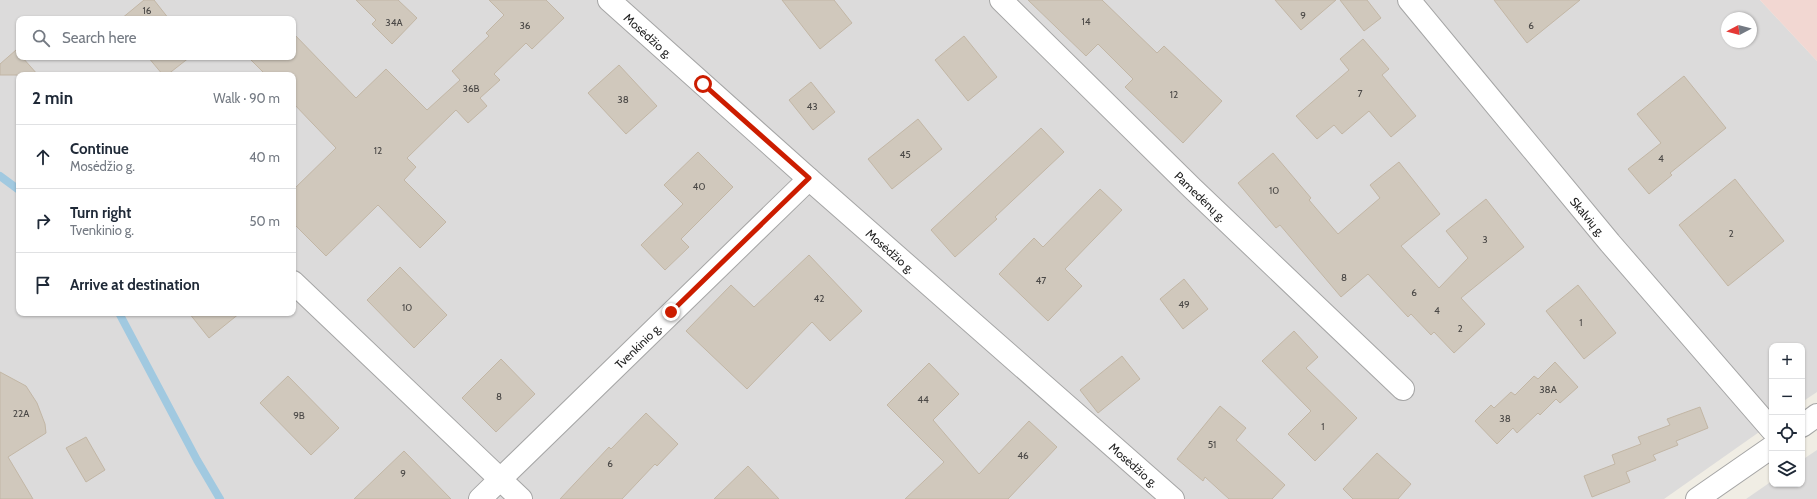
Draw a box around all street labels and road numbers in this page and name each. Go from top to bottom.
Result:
street label: Mosėdžio g. [621,10,676,61]
street label: Pamedėnų g. [1172,168,1230,225]
street label: Skalvių g. [1567,194,1609,239]
street label: Mosėdžio g. [863,225,918,276]
street label: Tvenkinio g. [611,320,664,372]
street label: Mosėdžio g. [1106,439,1161,490]

